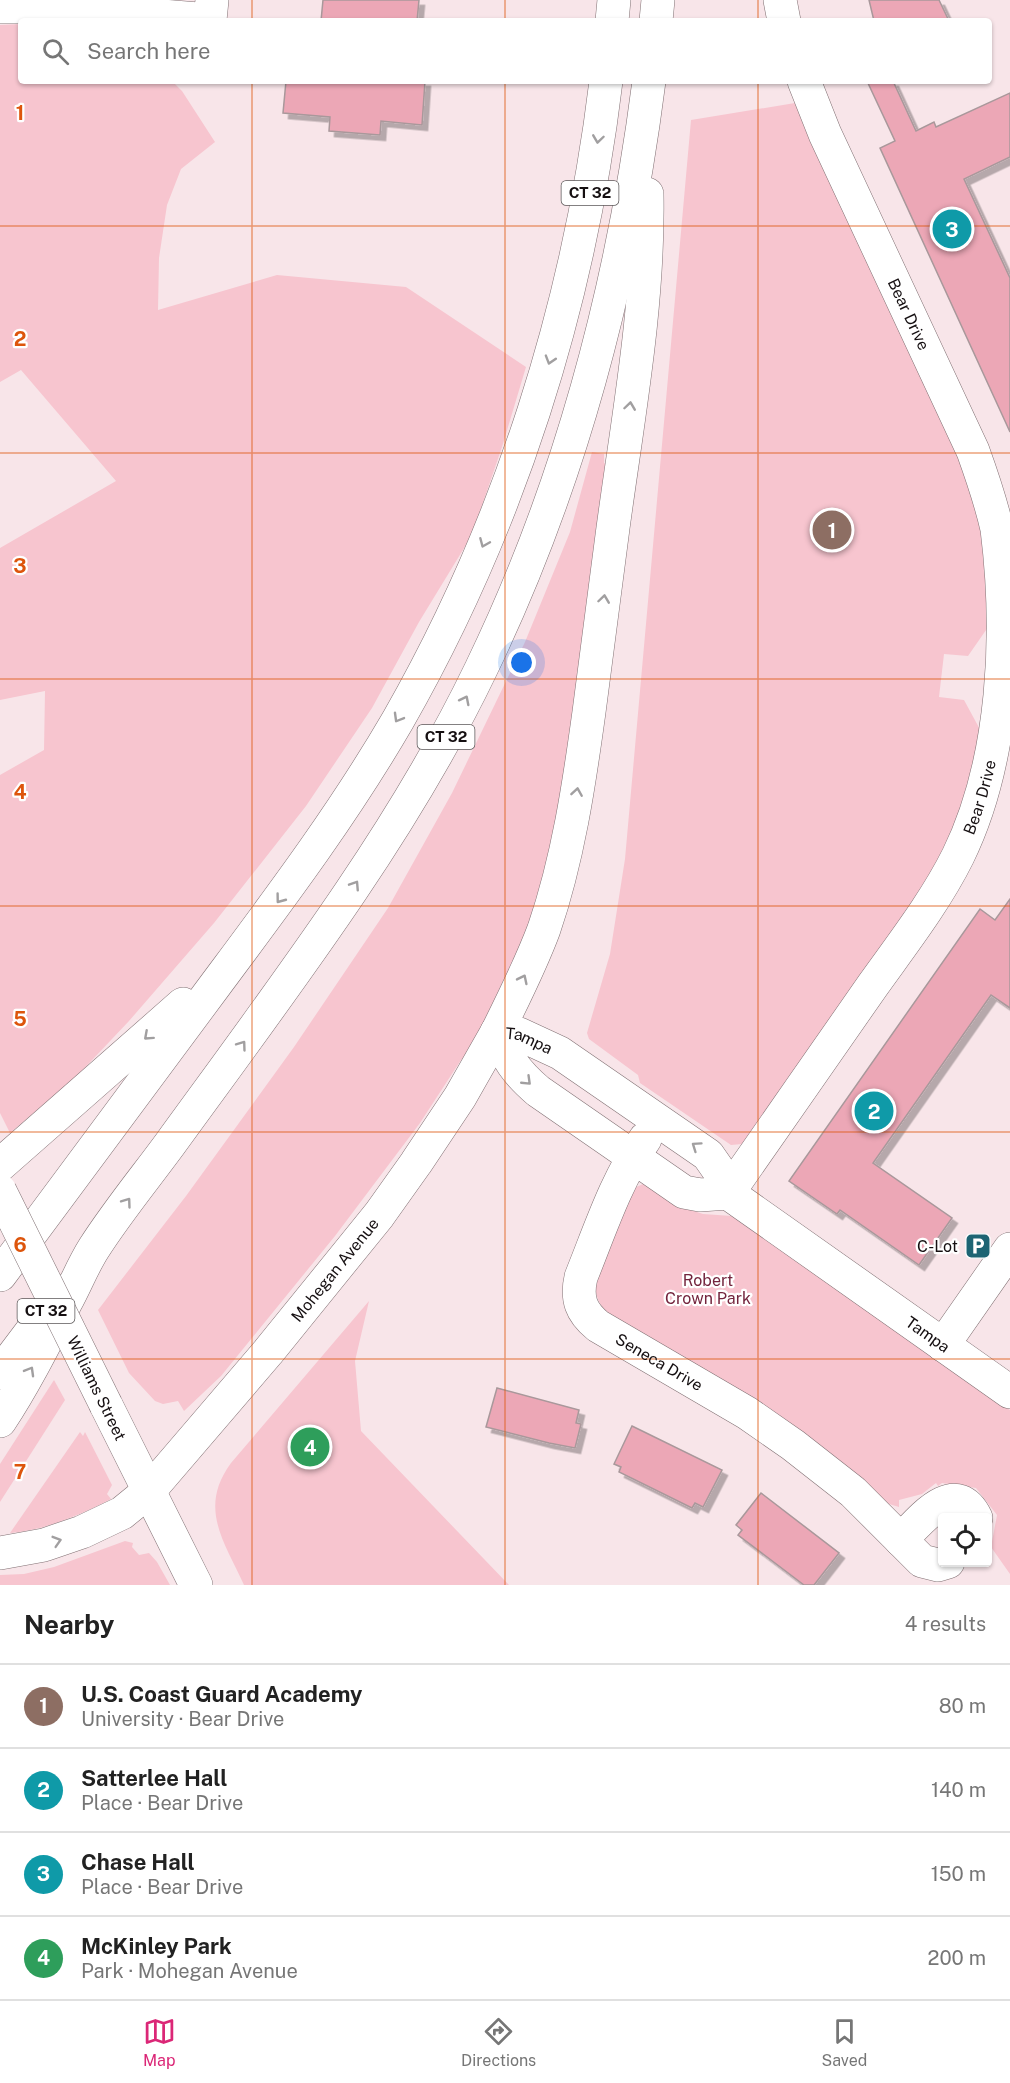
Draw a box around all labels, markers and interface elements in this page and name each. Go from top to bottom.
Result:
search box [18,18,992,84]
icon: search [39,35,72,68]
text: Search here [87,38,211,64]
text: 1 [16,101,24,125]
one-way arrow [593,134,605,144]
road number: CT 32 [562,181,618,205]
pin: 3 [932,206,972,252]
street label: Bear Drive [884,275,933,353]
text: 2 [14,327,26,351]
one-way arrow [545,354,557,365]
one-way arrow [623,402,635,411]
pin: 1 [812,508,852,552]
one-way arrow [479,537,491,548]
text: 3 [13,554,27,578]
one-way arrow [597,595,609,604]
your location [507,648,536,677]
one-way arrow [458,695,470,706]
one-way arrow [394,712,406,723]
road number: CT 32 [418,725,474,749]
street label: Bear Drive [960,758,1000,838]
text: 4 [13,780,27,804]
one-way arrow [570,788,582,797]
one-way arrow [347,881,358,892]
one-way arrow [276,892,287,903]
one-way arrow [515,975,527,986]
text: 5 [13,1007,27,1031]
street label: Tampa [505,1024,555,1058]
one-way arrow [144,1029,155,1040]
one-way arrow [235,1040,246,1051]
one-way arrow [520,1074,530,1085]
pin: 2 [854,1088,894,1134]
one-way arrow [691,1143,702,1154]
one-way arrow [120,1198,131,1209]
street label: Mohegan Avenue [287,1214,383,1326]
parking icon: C-Lot [963,1231,993,1261]
text: 6 [13,1233,27,1257]
place label: C-Lot [917,1237,958,1256]
park label: Robert Crown Park [665,1271,751,1308]
road number: CT 32 [18,1299,74,1323]
street label: Tampa [902,1312,953,1357]
street label: Seneca Drive [612,1329,706,1395]
street label: Williams Street [63,1333,130,1444]
one-way arrow [23,1367,34,1377]
pin: 4 [290,1424,330,1470]
text: 7 [14,1460,26,1484]
map controls [938,1513,992,1567]
button: locate [938,1513,992,1567]
one-way arrow [51,1536,62,1548]
text: Nearby [24,1609,114,1640]
text: 4 results [905,1612,986,1636]
text: U.S. Coast Guard Academy [81,1681,362,1707]
text: 1 [39,1694,48,1718]
text: 80 m [939,1694,986,1718]
text: University · Bear Drive [81,1707,284,1731]
text: Satterlee Hall [81,1765,227,1791]
text: 2 [37,1778,50,1802]
text: 140 m [931,1778,986,1802]
text: Place · Bear Drive [81,1791,243,1815]
text: Chase Hall [81,1849,195,1875]
text: 3 [37,1862,50,1886]
text: 150 m [931,1862,986,1886]
text: Place · Bear Drive [81,1875,243,1899]
text: McKinley Park [81,1933,232,1959]
text: 4 [37,1946,50,1970]
text: 200 m [928,1946,986,1970]
text: Park · Mohegan Avenue [81,1959,298,1983]
tab: Map [143,2015,176,2070]
tab: Directions [461,2015,536,2070]
tab: Saved [822,2015,867,2070]

